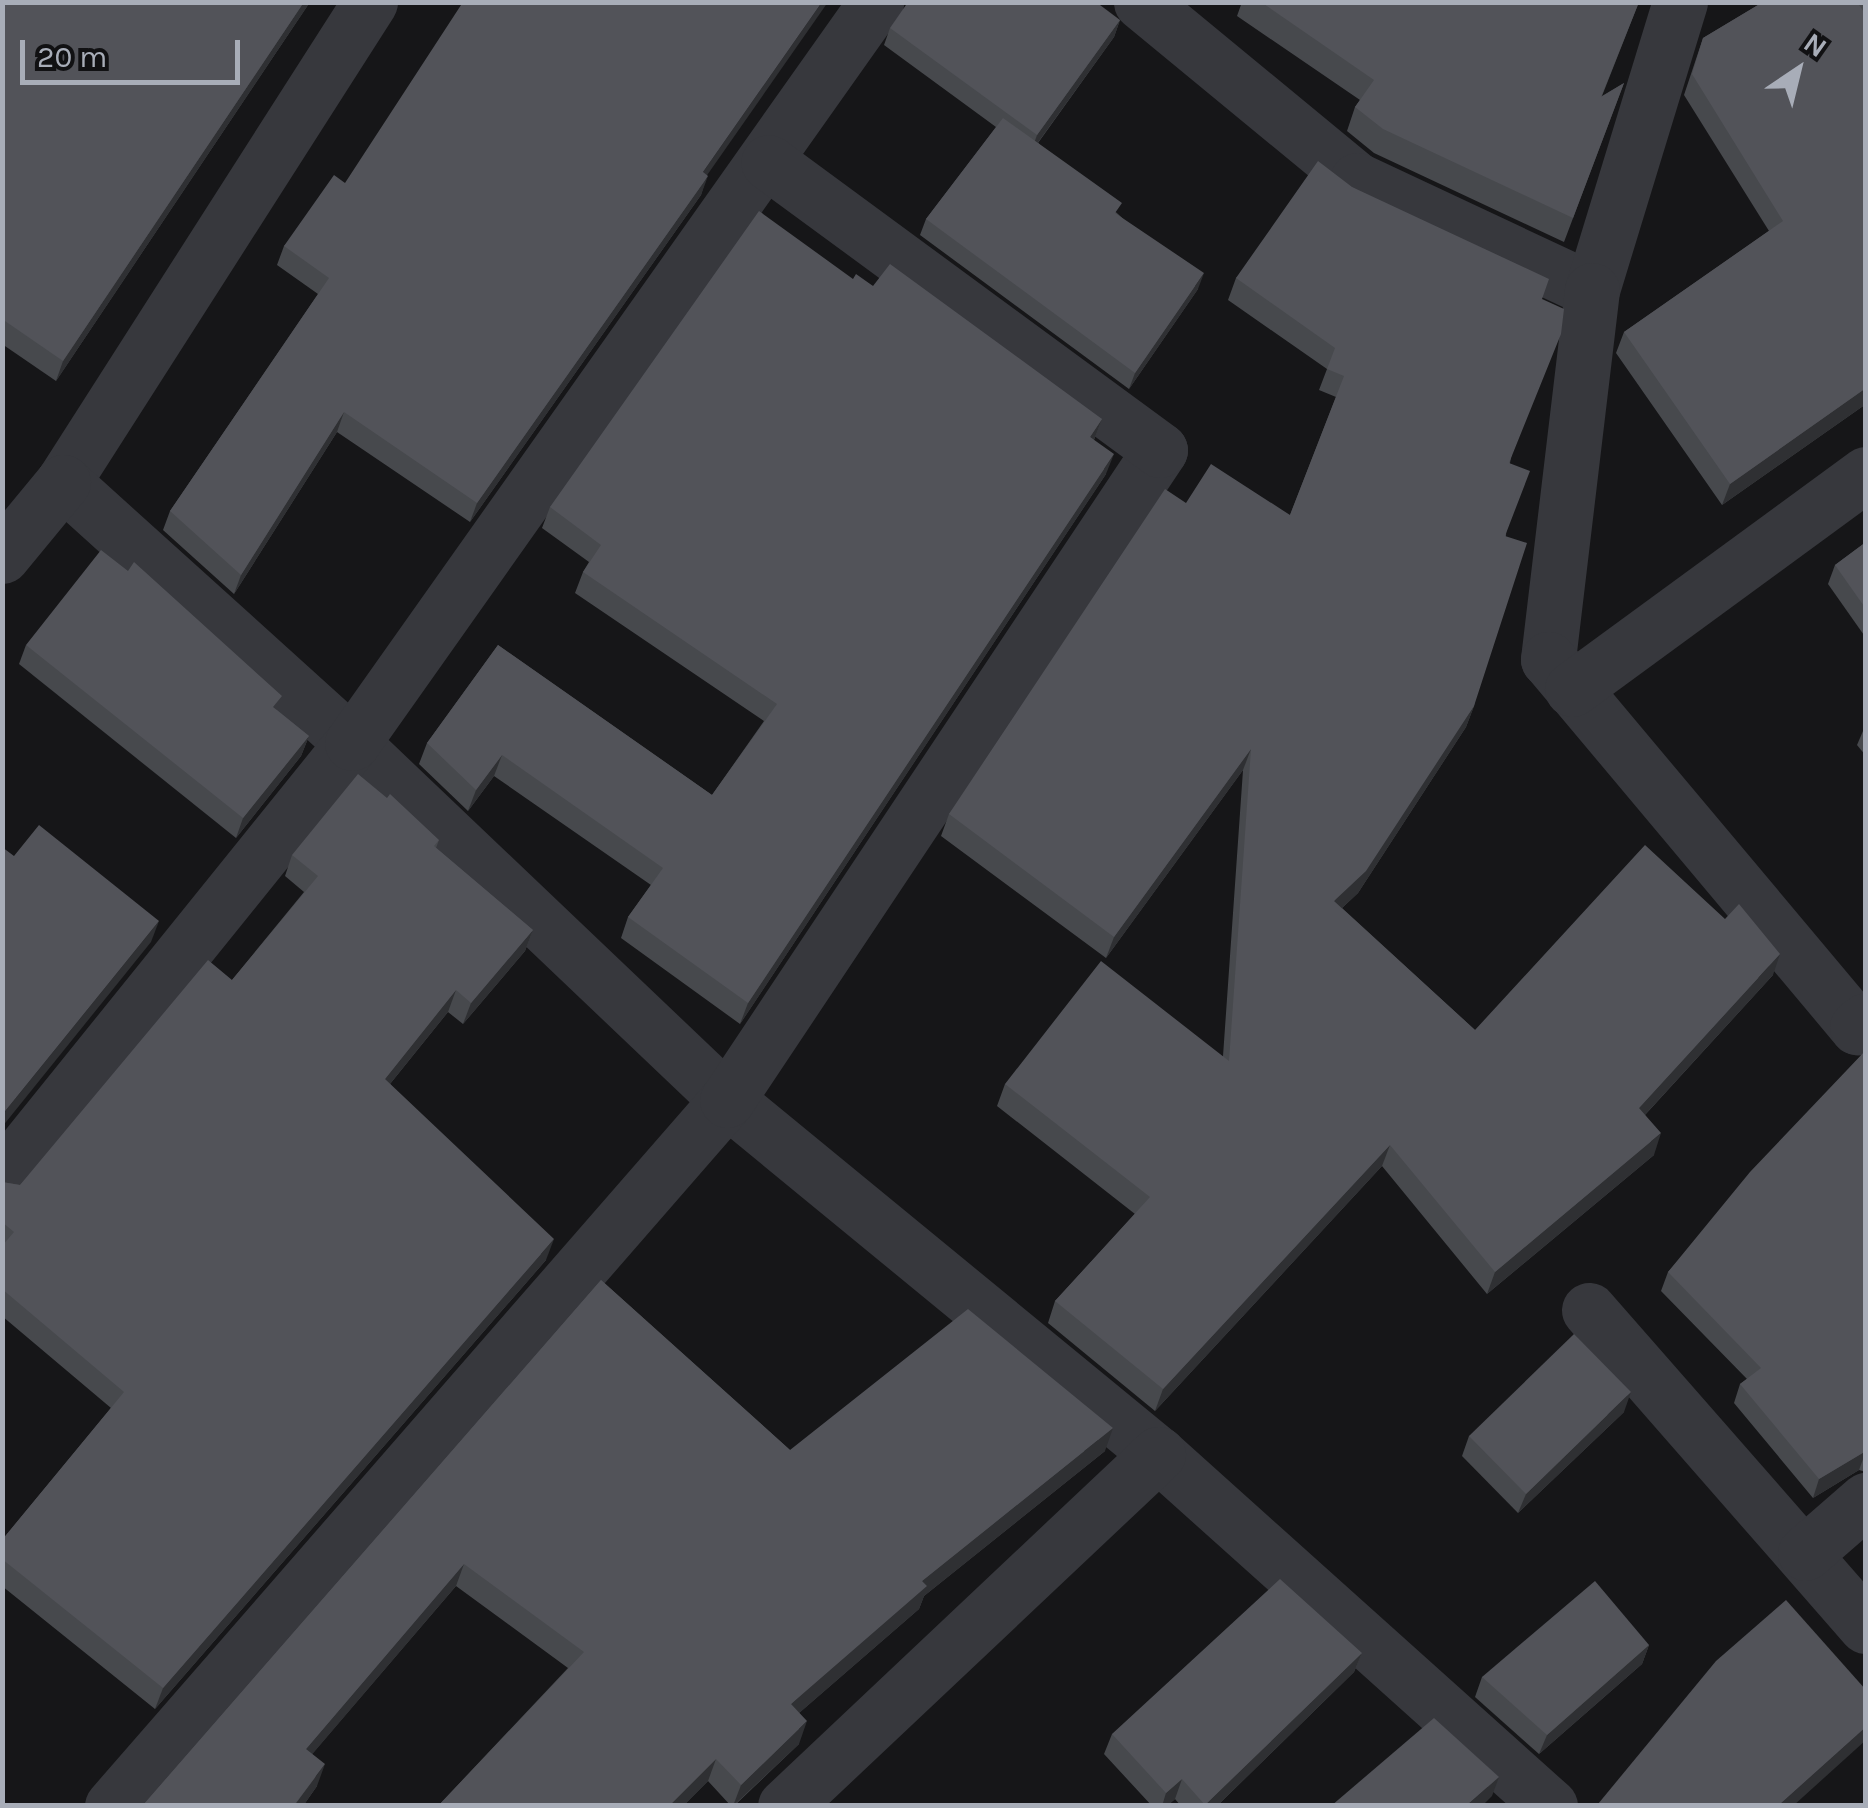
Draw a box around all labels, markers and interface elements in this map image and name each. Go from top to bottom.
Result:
scale bar [25,20,245,82]
north arrow [1748,20,1848,120]
text: N [1798,26,1833,64]
text: 20 m [37,39,107,75]

